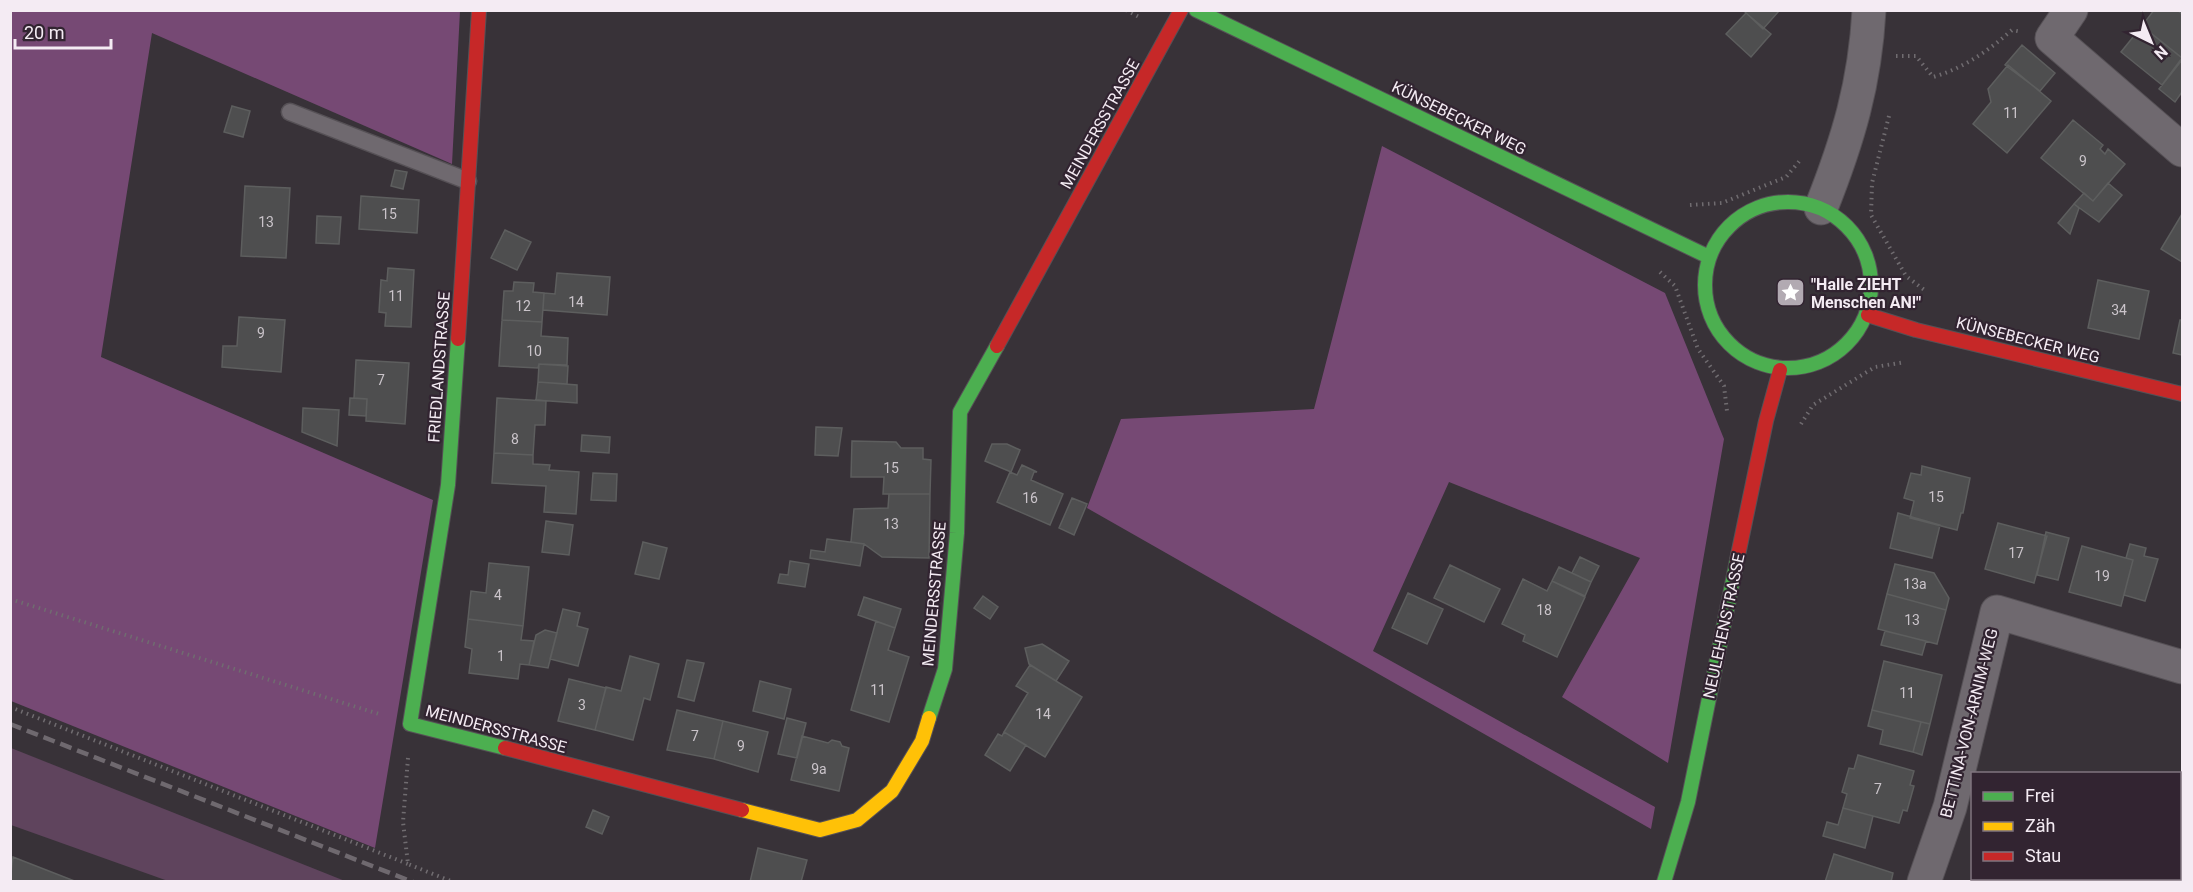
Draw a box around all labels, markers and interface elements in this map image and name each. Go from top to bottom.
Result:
scale bar [15,12,111,50]
north arrow [2121,12,2181,72]
text: 20 m [24,22,64,43]
text: N [2150,42,2171,63]
street label: MEINDERSSTRASSE [1056,56,1144,192]
street label: KÜNSEBECKER WEG [1389,77,1529,159]
house number: 11 [2003,105,2019,121]
house number: 9 [2079,153,2087,169]
house number: 15 [381,206,397,222]
house number: 13 [258,214,274,230]
place label: "Halle ZIEHT Menschen AN!" [1811,275,1921,312]
place icon: "Halle ZIEHT Menschen AN!" [1774,277,1806,309]
house number: 11 [388,288,404,304]
street label: FRIEDLANDSTRASSE [424,291,454,443]
house number: 14 [568,294,584,310]
house number: 12 [515,298,531,314]
house number: 34 [2111,302,2127,318]
street label: KÜNSEBECKER WEG [1954,313,2102,367]
house number: 9 [257,325,265,341]
house number: 10 [526,343,542,359]
house number: 7 [377,372,385,388]
house number: 8 [511,431,519,447]
house number: 15 [883,460,899,476]
house number: 15 [1928,489,1944,505]
house number: 16 [1022,490,1038,506]
house number: 13 [883,516,899,532]
street label: MEINDERSSTRASSE [918,521,950,667]
house number: 17 [2008,545,2024,561]
street label: NEULEHENSTRASSE [1699,552,1749,700]
house number: 19 [2094,568,2110,584]
house number: 13a [1903,576,1927,592]
house number: 4 [494,587,502,603]
house number: 18 [1536,602,1552,618]
house number: 13 [1904,612,1920,628]
street label: BETTINA-VON-ARNIM-WEG [1936,626,2002,820]
house number: 1 [497,648,505,664]
house number: 11 [870,682,886,698]
house number: 11 [1899,685,1915,701]
house number: 3 [578,697,586,713]
street label: MEINDERSSTRASSE [423,701,569,757]
house number: 14 [1035,706,1051,722]
house number: 7 [691,728,699,744]
house number: 9 [737,738,745,754]
house number: 9a [811,761,827,777]
legend [1971,772,2181,880]
house number: 7 [1874,781,1882,797]
text: Frei [2025,785,2055,806]
text: Zäh [2025,815,2056,836]
text: Stau [2025,845,2061,866]

